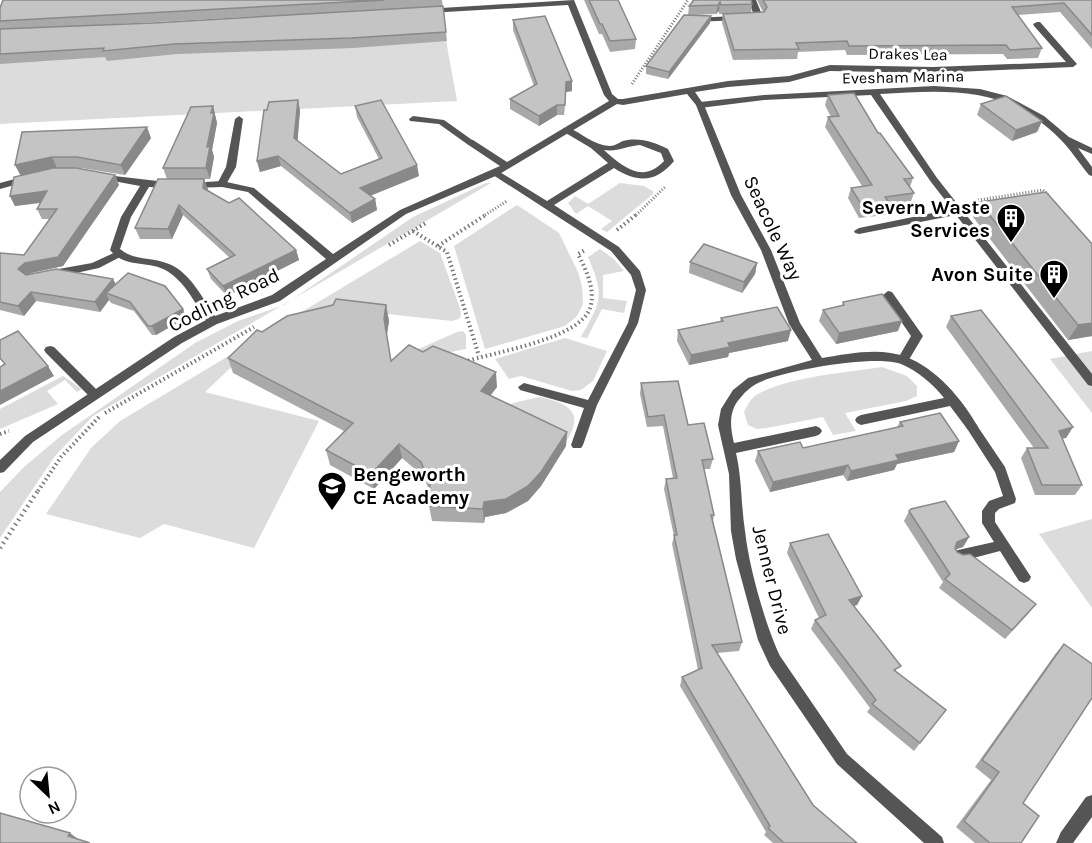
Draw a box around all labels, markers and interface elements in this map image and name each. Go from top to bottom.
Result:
street label: Drakes Lea [868,44,948,64]
street label: Evesham Marina [842,66,964,88]
street label: Seacole Way [739,172,807,284]
place label: Severn Waste Services [861,196,990,242]
building icon: Severn Waste Services [995,202,1027,244]
building icon: Avon Suite [1038,258,1070,300]
street label: Codling Road [165,263,283,337]
place label: Avon Suite [931,263,1033,286]
place label: Bengeworth CE Academy [353,463,469,509]
school or university icon: Bengeworth CE Academy [316,470,348,512]
street label: Jenner Drive [747,523,797,637]
north arrow [18,765,78,825]
text: N [45,797,64,819]

